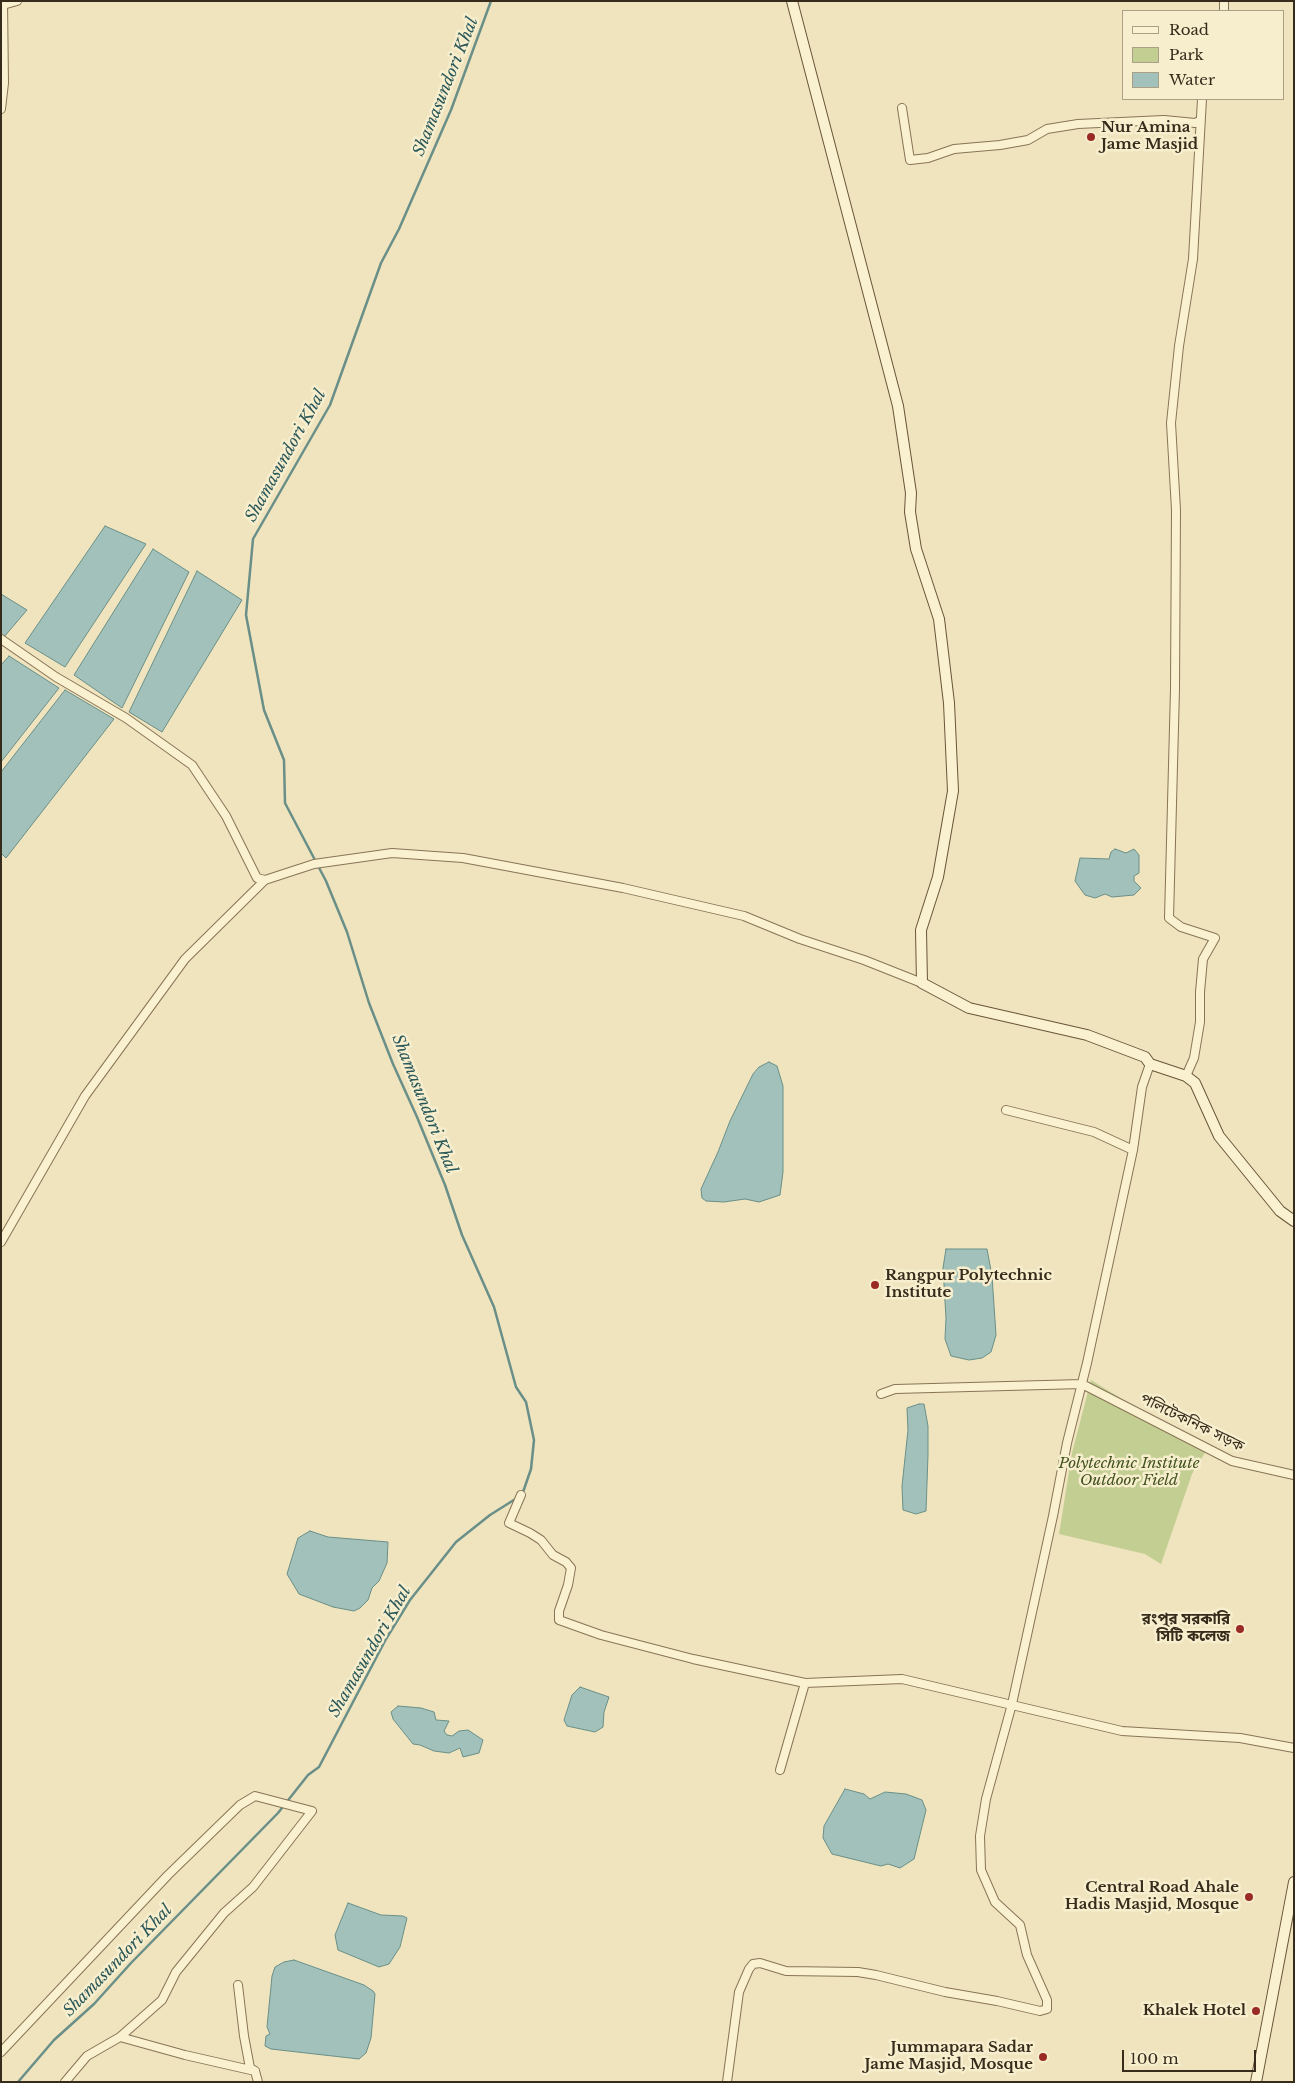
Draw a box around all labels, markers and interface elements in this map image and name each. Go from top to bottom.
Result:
legend [1122,10,1285,100]
water label: Shamasundori Khal [409,15,483,159]
text: Road [1169,20,1209,39]
text: Park [1169,45,1204,64]
text: Water [1169,70,1215,89]
place label: Nur Amina Jame Masjid [1101,119,1198,154]
marker: Nur Amina Jame Masjid [1085,131,1097,143]
water label: Shamasundori Khal [242,387,330,525]
water label: Shamasundori Khal [387,1032,461,1176]
place label: Rangpur Polytechnic Institute [885,1267,1052,1302]
marker: Rangpur Polytechnic Institute [869,1279,881,1291]
street label: পলিটেকনিক সড়ক [1137,1390,1247,1456]
park label: Polytechnic Institute Outdoor Field [1058,1455,1200,1490]
water label: Shamasundori Khal [325,1583,415,1721]
place label: রংপুর সরকারি সিটি কলেজ [1142,1611,1230,1646]
marker: রংপুর সরকারি সিটি কলেজ [1234,1623,1246,1635]
place label: Central Road Ahale Hadis Masjid, Mosque [1065,1879,1239,1914]
marker: Central Road Ahale Hadis Masjid, Mosque [1243,1891,1255,1903]
water label: Shamasundori Khal [60,1901,176,2021]
place label: Khalek Hotel [1143,2002,1246,2020]
marker: Khalek Hotel [1250,2005,1262,2017]
place label: Jummapara Sadar Jame Masjid, Mosque [865,2039,1033,2074]
scale bar [1125,2040,1259,2072]
text: 100 m [1130,2049,1179,2068]
marker: Jummapara Sadar Jame Masjid, Mosque [1037,2051,1049,2063]

